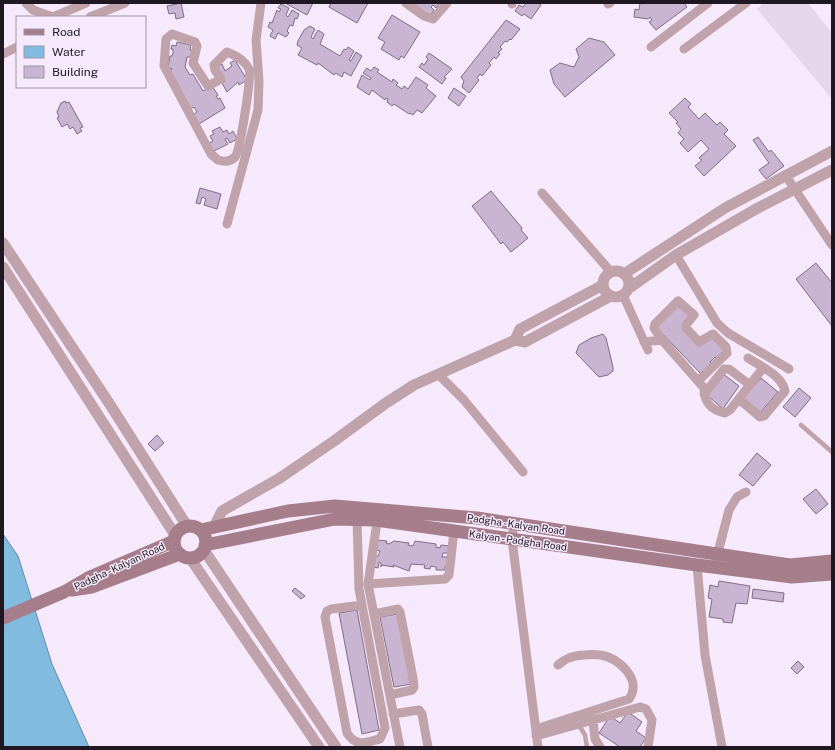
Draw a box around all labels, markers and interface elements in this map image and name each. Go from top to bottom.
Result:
legend [16,16,146,88]
text: Road [52,25,80,39]
text: Water [52,45,86,59]
text: Building [52,65,98,79]
street label: Padgha - Kalyan Road [466,511,566,537]
street label: Kalyan - Padgha Road [468,527,568,553]
street label: Padgha - Kalyan Road [72,540,166,592]

